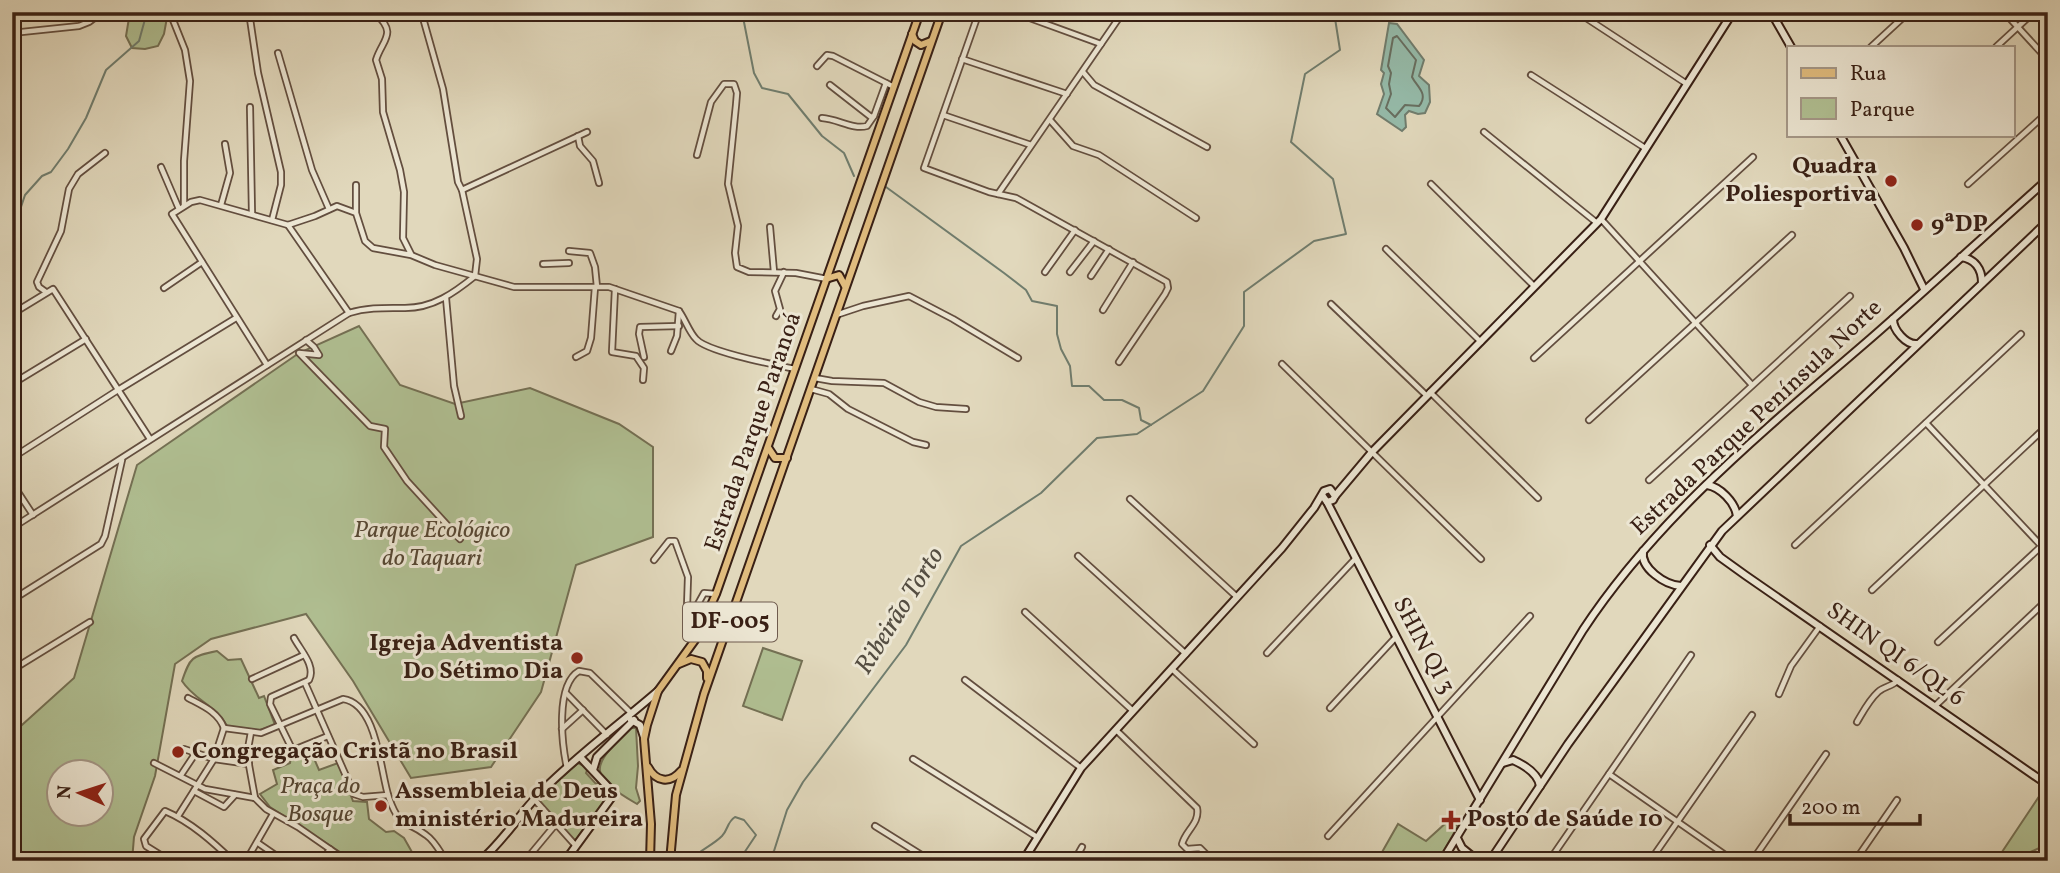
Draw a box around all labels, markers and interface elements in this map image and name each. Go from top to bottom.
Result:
legend [1787,46,2014,136]
text: Rua [1850,60,1887,89]
text: Parque [1850,96,1915,125]
place label: Quadra Poliesportiva [1725,150,1877,212]
marker: Quadra Poliesportiva [1883,173,1899,189]
place label: 9ªDP [1931,208,1988,242]
marker: 9ªDP [1909,217,1925,233]
street label: Estrada Parque Península Norte [1624,292,1890,544]
street label: Estrada Parque Paranoá [697,308,811,556]
park label: Parque Ecológico do Taquari [354,514,510,576]
water label: Ribeirão Torto [847,540,953,681]
street label: SHIN QI 3 [1383,591,1463,701]
street label: SHIN QI 6/QL 6 [1819,595,1971,715]
road number: DF-005 [683,602,777,642]
place label: Igreja Adventista Do Sétimo Dia [369,627,563,689]
marker: Igreja Adventista Do Sétimo Dia [569,650,585,666]
place label: Congregação Cristã no Brasil [192,735,518,769]
marker: Congregação Cristã no Brasil [170,744,186,760]
north arrow [46,758,116,828]
park label: Praça do Bosque [280,770,360,832]
place label: Assembleia de Deus ministério Madureira [395,775,643,837]
scale bar [1790,782,1920,826]
text: N [52,784,78,800]
text: 200 m [1801,794,1861,823]
marker: Assembleia de Deus ministério Madureira [373,798,389,814]
place label: Posto de Saúde 10 [1467,803,1663,837]
marker: Posto de Saúde 10 [1441,810,1461,830]

